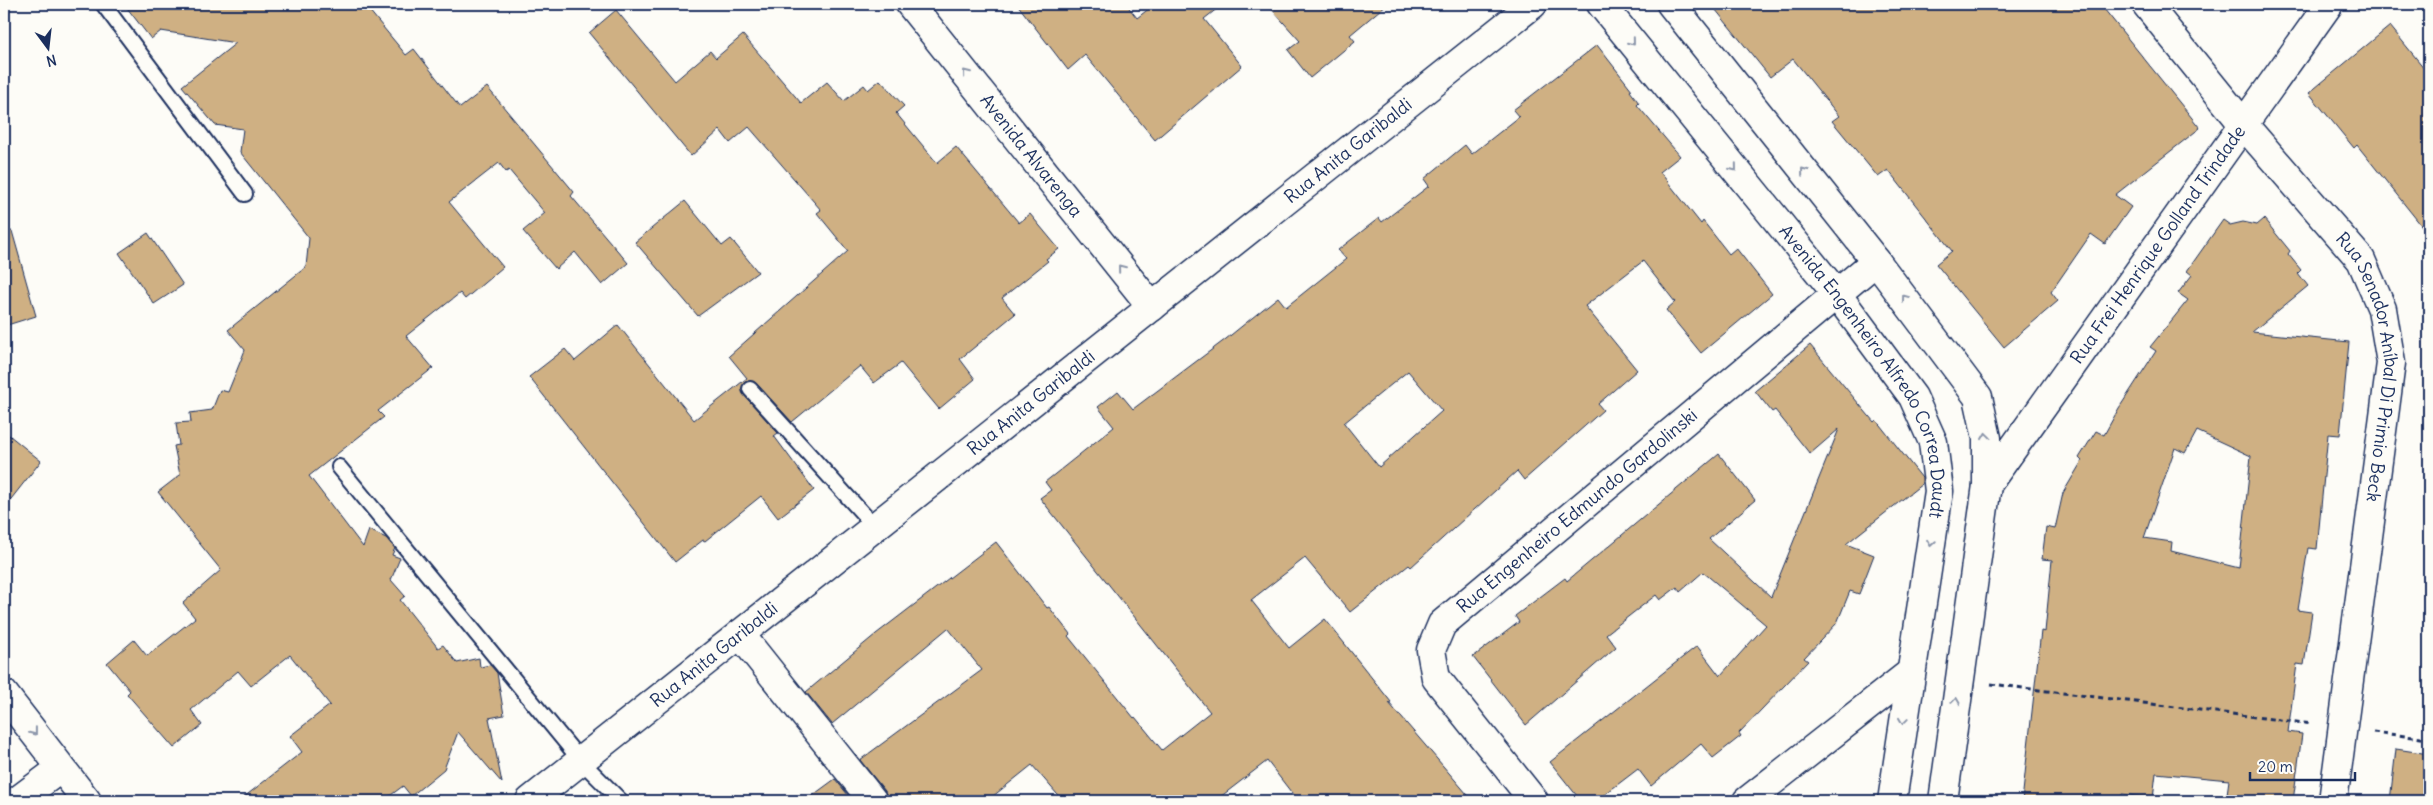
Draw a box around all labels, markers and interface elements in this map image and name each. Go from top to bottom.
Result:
north arrow [22,22,72,72]
one-way arrow [1626,36,1635,45]
text: N [44,51,58,71]
one-way arrow [963,70,971,79]
street label: Avenida Alvarenga [975,89,1088,222]
street label: Rua Anita Garibaldi [1279,93,1416,208]
street label: Rua Frei Henrique Golland Trindade [2065,121,2250,368]
one-way arrow [1729,162,1737,171]
one-way arrow [1801,167,1810,176]
street label: Avenida Engenheiro Alfredo Correa Daudt [1774,220,1951,520]
street label: Rua Senador Aníbal Di Primio Beck [2331,227,2404,504]
one-way arrow [1118,265,1127,274]
one-way arrow [1902,294,1911,304]
street label: Rua Anita Garibaldi [962,345,1099,460]
street label: Rua Engenheiro Edmundo Gardolinski [1452,403,1702,618]
one-way arrow [1981,431,1992,439]
one-way arrow [1926,539,1936,548]
street label: Rua Anita Garibaldi [645,597,782,712]
one-way arrow [1950,697,1961,705]
one-way arrow [1899,717,1909,726]
one-way arrow [28,726,36,735]
scale bar [2250,750,2356,782]
text: 20 m [2258,757,2293,776]

